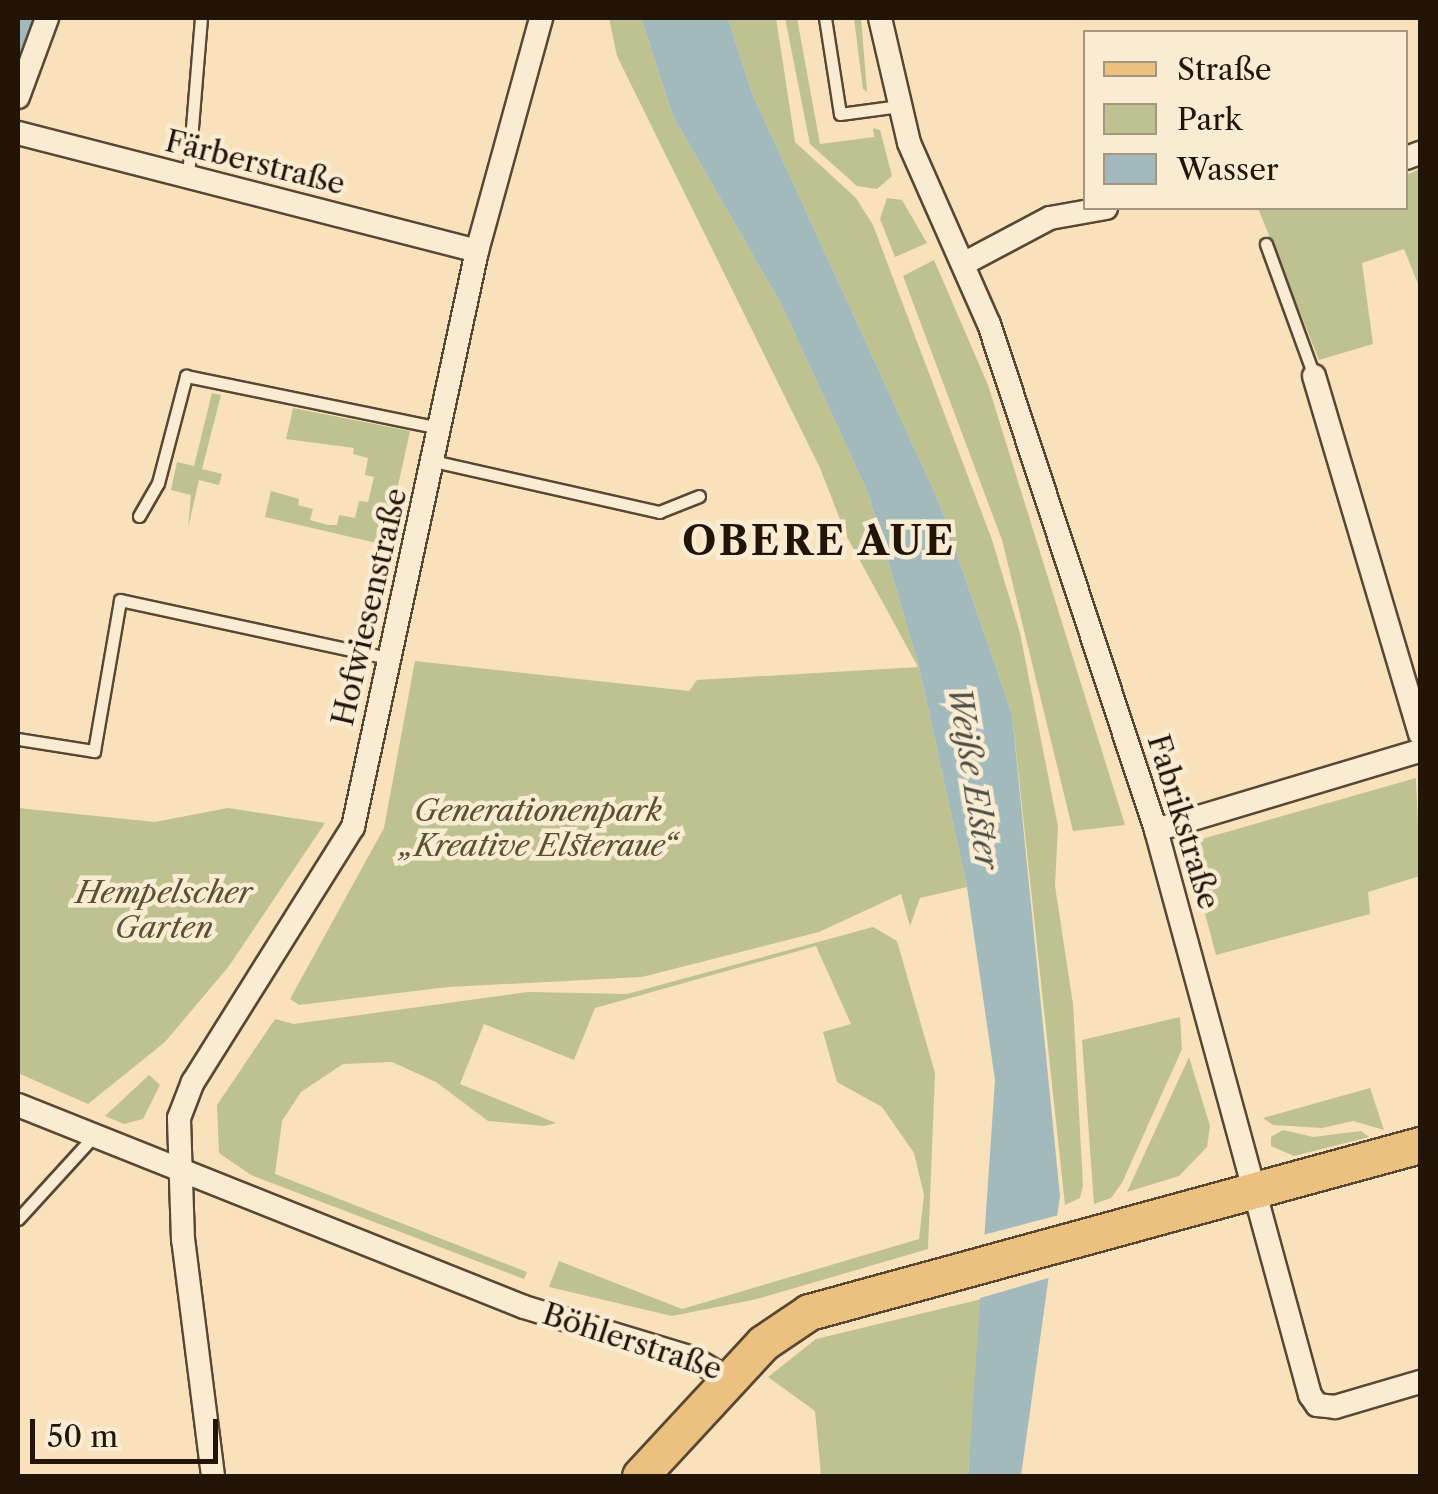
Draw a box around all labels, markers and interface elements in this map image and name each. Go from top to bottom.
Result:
legend [1083,30,1408,210]
text: Straße [1177,51,1272,88]
text: Park [1177,101,1242,138]
street label: Färberstraße [161,123,349,203]
text: Wasser [1177,151,1279,188]
street label: Hofwiesenstraße [325,485,415,729]
district label: OBERE AUE [681,517,957,565]
water label: Weiße Elster [940,684,1006,872]
street label: Fabrikstraße [1139,730,1227,914]
park label: Generationenpark „Kreative Elsteraue“ [400,793,676,864]
park label: Hempelscher Garten [75,875,253,946]
street label: Böhlerstraße [538,1296,726,1388]
scale bar [35,1399,222,1461]
text: 50 m [47,1418,118,1455]

